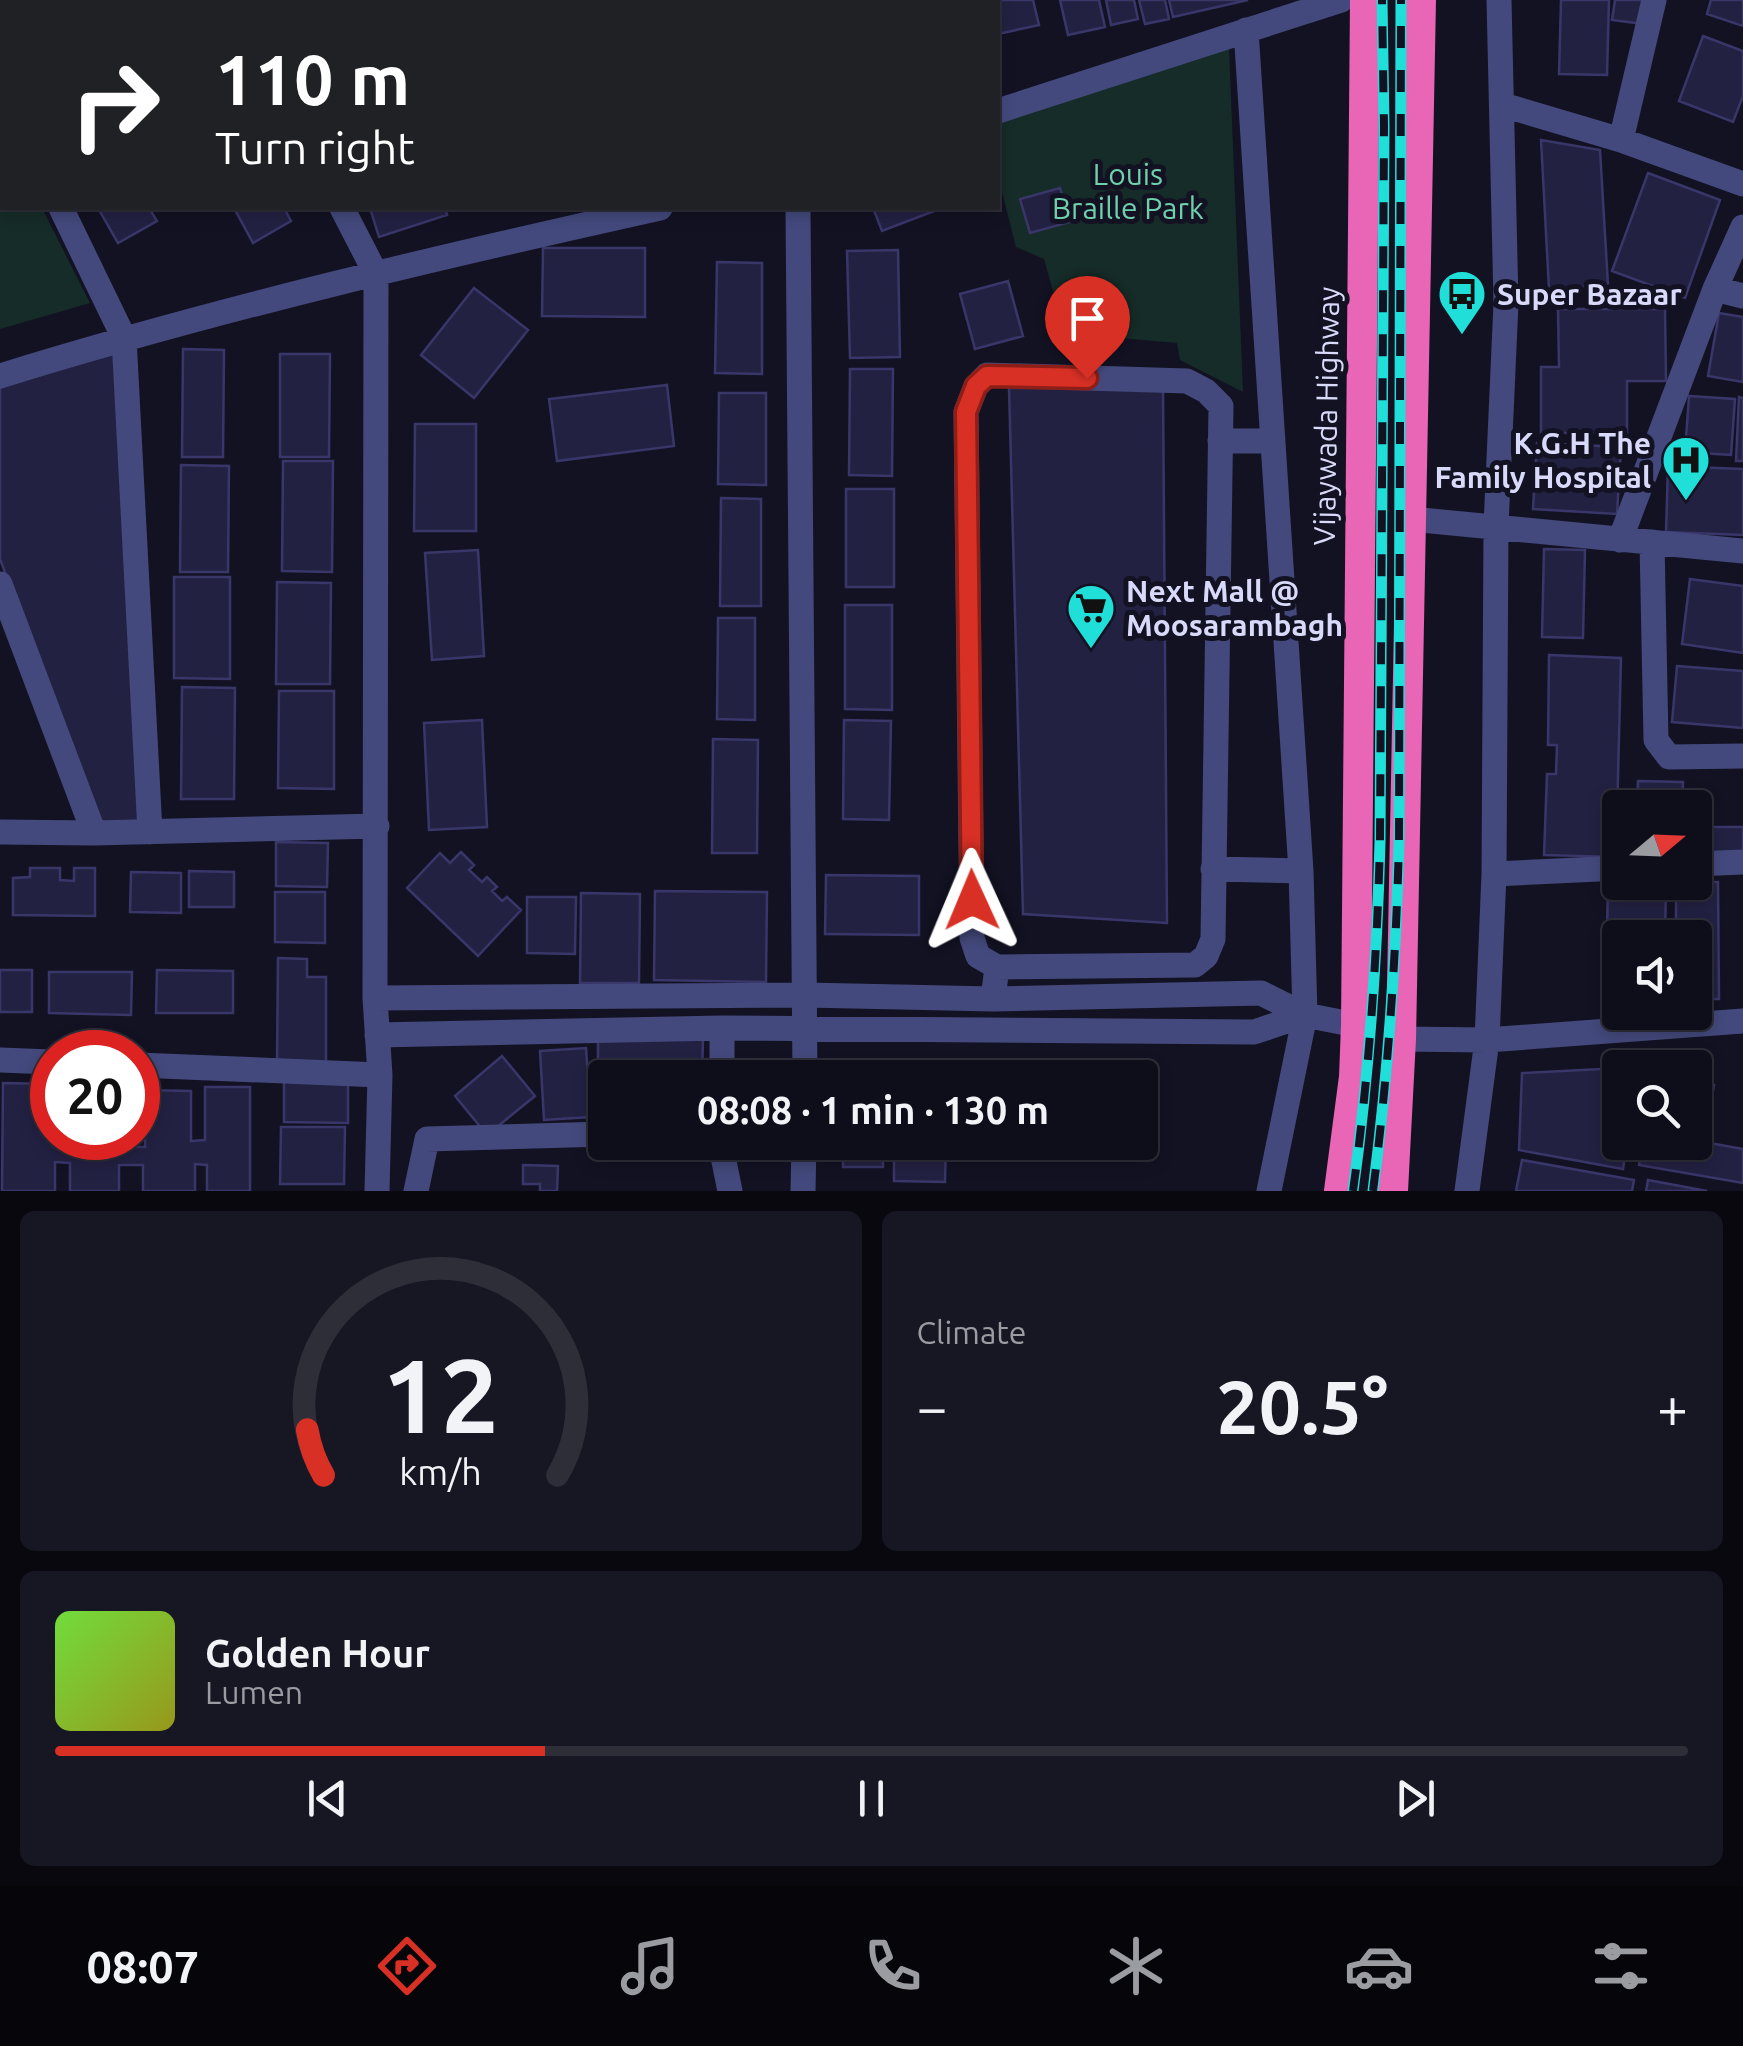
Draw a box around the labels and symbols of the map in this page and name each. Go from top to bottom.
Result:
park label: Louis Braille Park [1052,157,1204,225]
bus stop icon: Super Bazaar [1436,268,1488,336]
pin [1045,276,1130,379]
place label: Super Bazaar [1497,277,1682,311]
street label: Vijaywada Highway [1307,286,1345,546]
place label: K.G.H The Family Hospital [1434,426,1651,494]
hospital icon: K.G.H The Family Hospital [1660,434,1712,502]
place label: Next Mall @ Moosarambagh [1126,574,1343,642]
supermarket icon: Next Mall @ Moosarambagh [1065,582,1117,650]
north arrow [1602,790,1712,900]
position arrow [920,848,1024,952]
speed limit sign: 20 [30,1030,160,1160]

